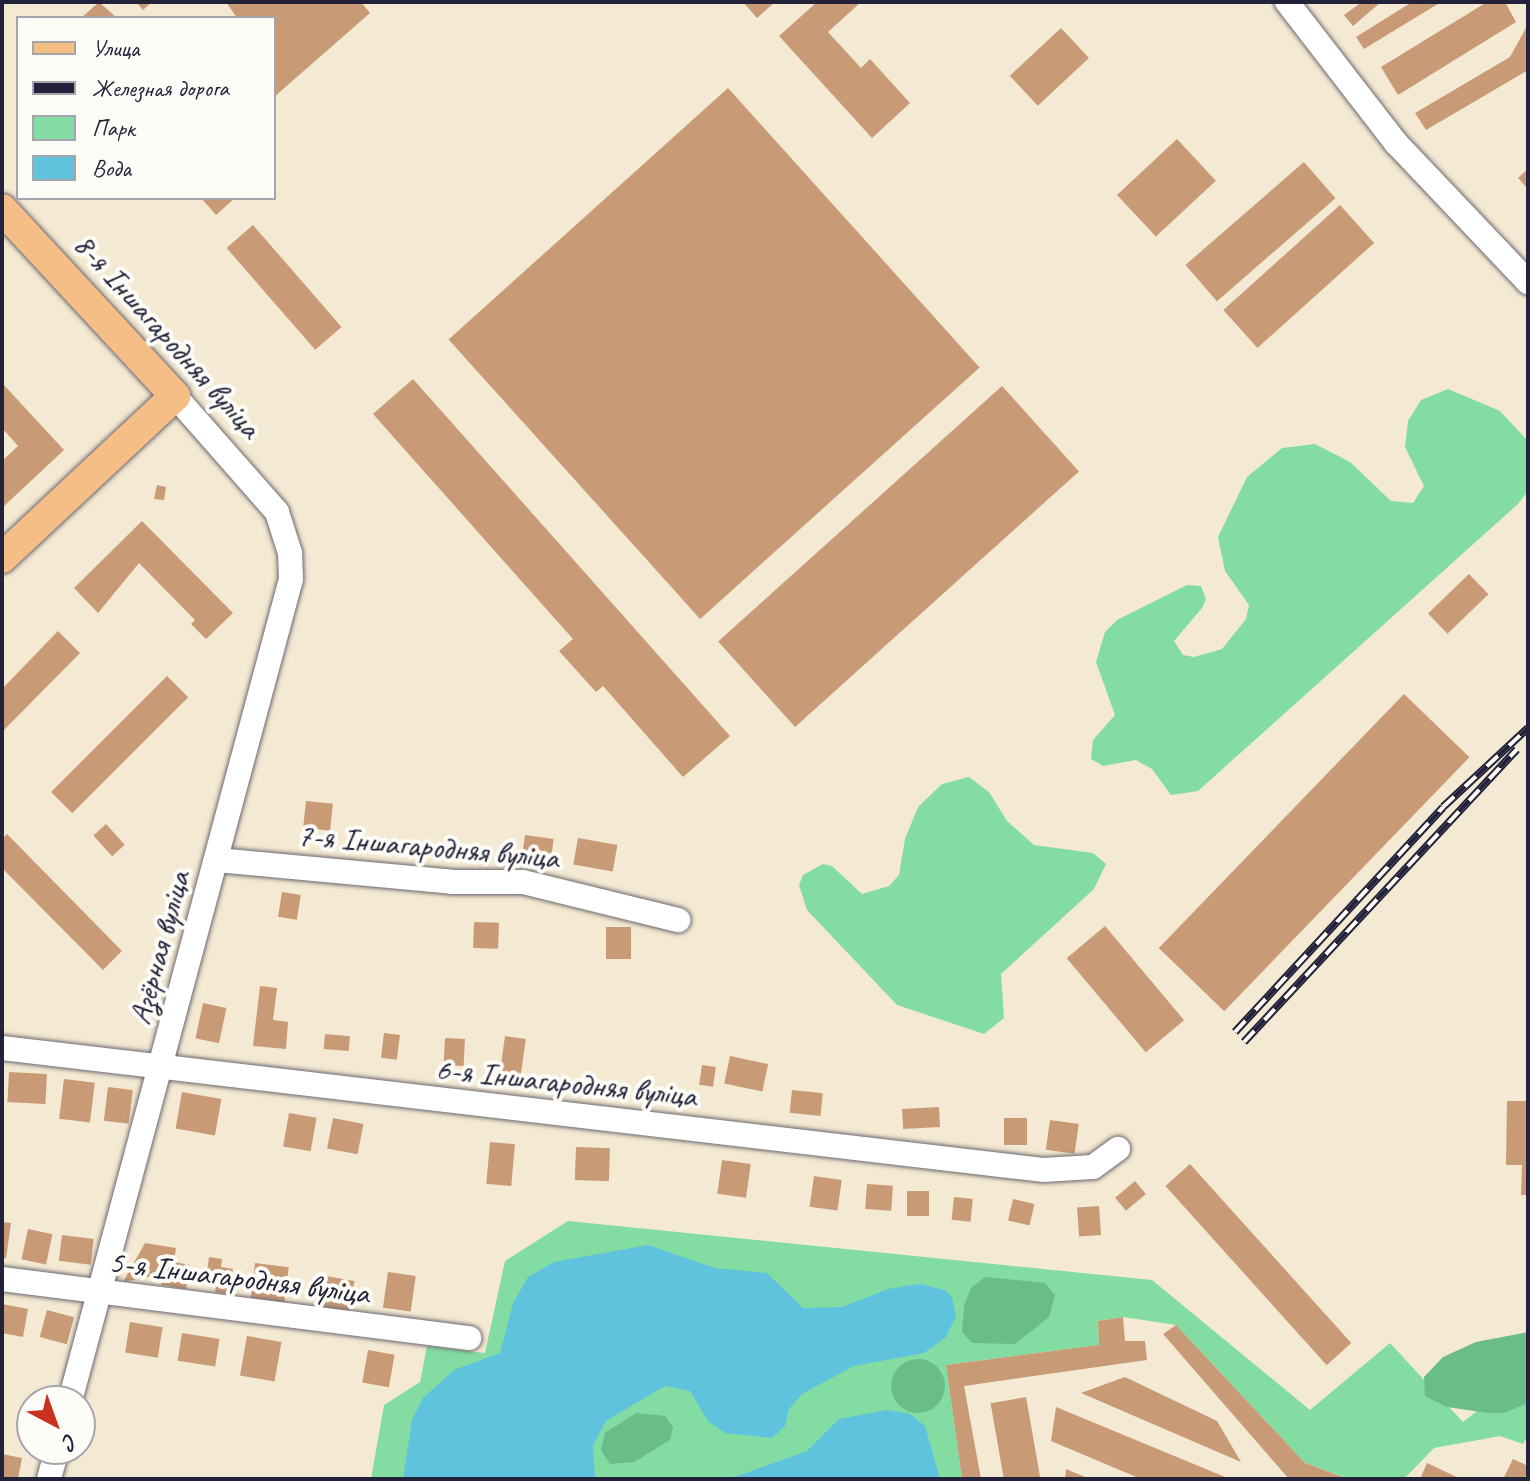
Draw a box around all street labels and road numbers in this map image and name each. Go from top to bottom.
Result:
street label: 8-я Іншагародняя вуліца [65,226,269,446]
street label: 7-я Іншагародняя вуліца [296,816,560,878]
street label: Азёрная вуліца [121,868,199,1028]
street label: 6-я Іншагародняя вуліца [434,1050,698,1116]
street label: 5-я Іншагародняя вуліца [107,1243,371,1313]

